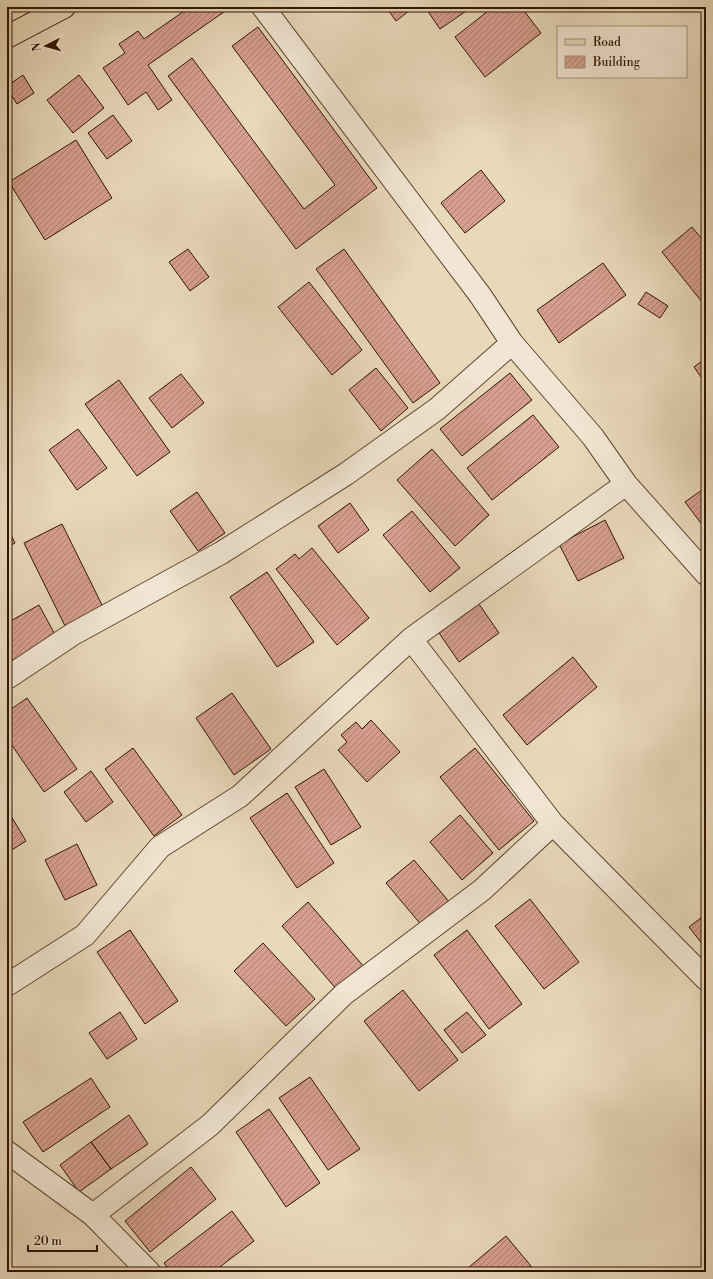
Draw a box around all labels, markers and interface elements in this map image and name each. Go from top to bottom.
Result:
north arrow [26,26,66,66]
legend [557,26,687,78]
text: Road [593,35,621,50]
text: N [30,42,44,52]
text: Building [592,55,641,70]
scale bar [28,1227,97,1253]
text: 20 m [34,1234,62,1249]

